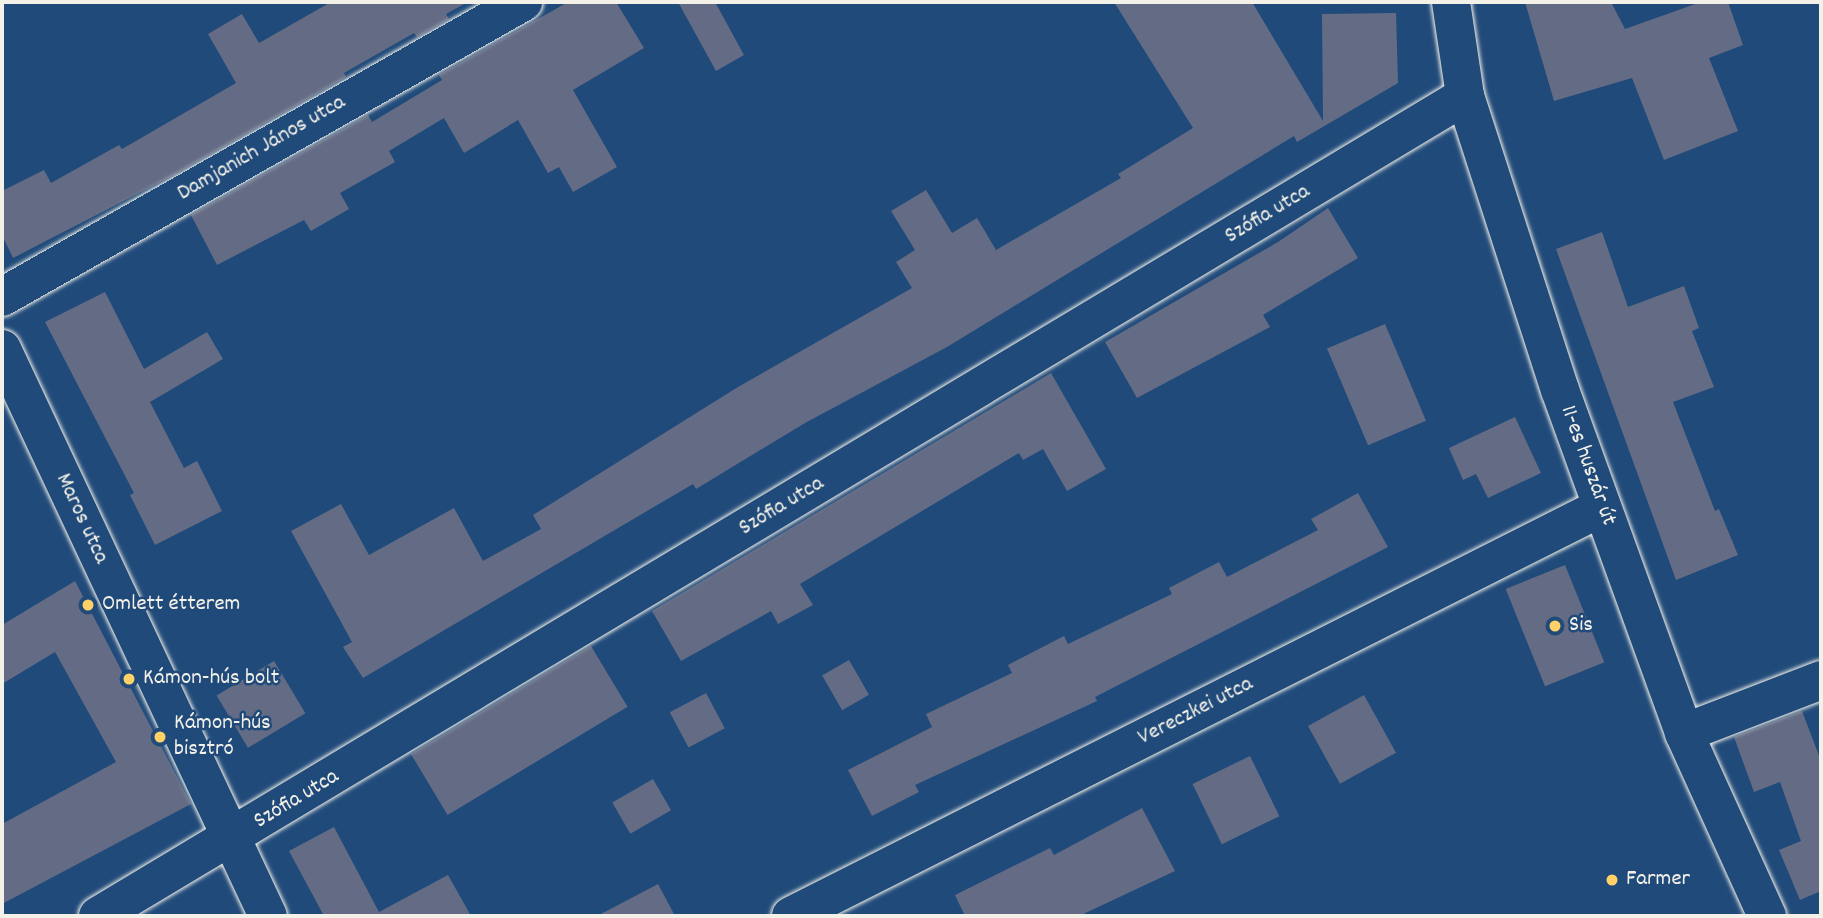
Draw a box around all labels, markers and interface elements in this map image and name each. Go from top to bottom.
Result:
street label: Damjanich János utca [173,90,351,208]
street label: Szófia utca [1221,179,1315,251]
street label: 11-es huszár út [1553,402,1621,530]
street label: Maros utca [48,469,114,569]
street label: Szófia utca [735,471,829,543]
place label: Omlett étterem [102,591,240,619]
marker: Omlett étterem [80,597,96,613]
place label: Sis [1569,612,1593,640]
marker: Sis [1547,618,1563,634]
place label: Kámon-hús bolt [143,665,279,693]
marker: Kámon-hús bolt [121,671,137,687]
street label: Vereczkei utca [1134,671,1258,753]
place label: Kámon-hús bisztró [174,710,271,764]
marker: Kámon-hús bisztró [152,729,168,745]
street label: Szófia utca [250,764,344,836]
place label: Farmer [1626,866,1690,894]
marker: Farmer [1604,872,1620,888]

